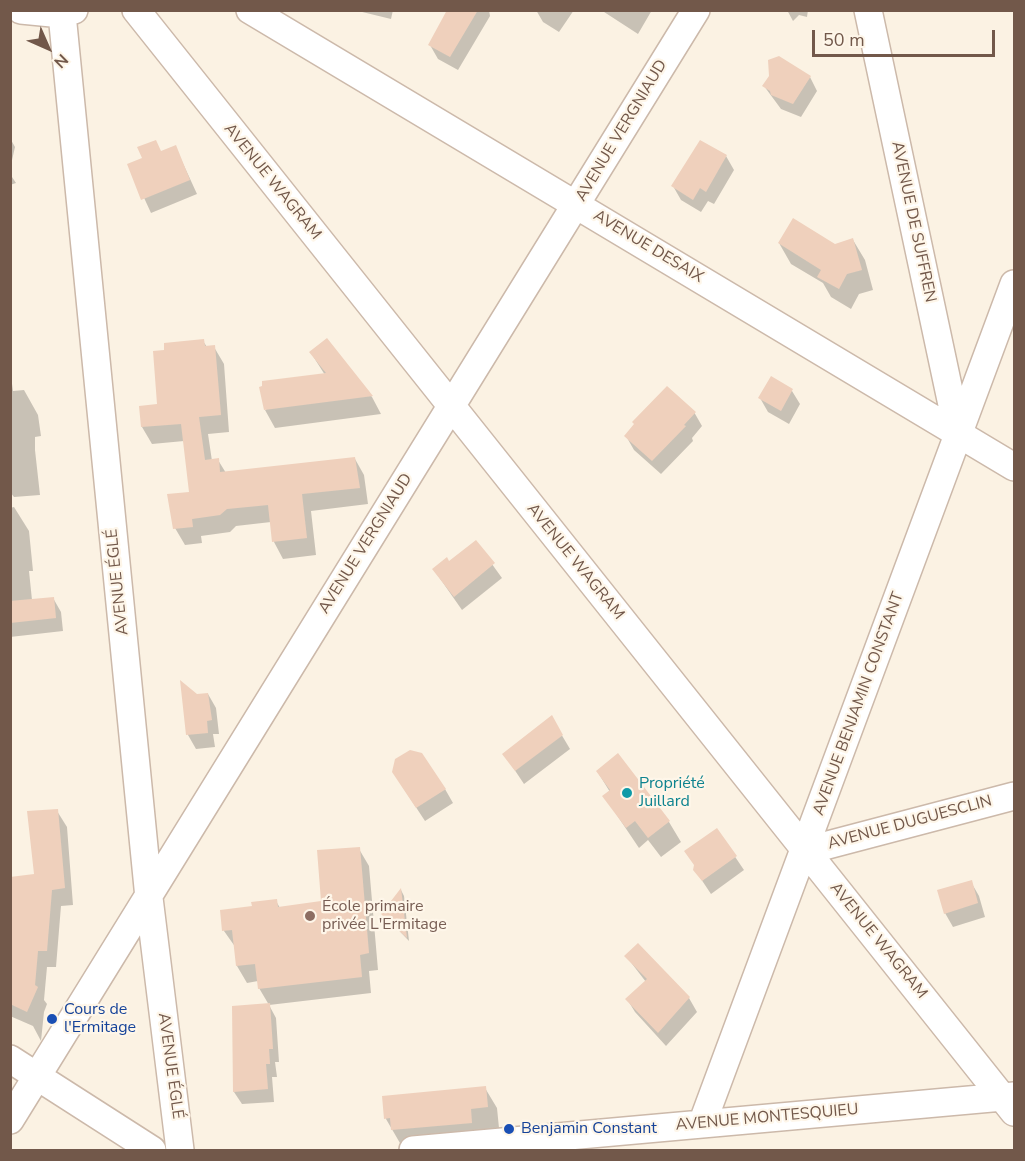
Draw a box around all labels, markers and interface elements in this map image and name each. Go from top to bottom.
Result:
north arrow [18,18,78,78]
scale bar [815,18,998,56]
text: 50 m [823,28,865,52]
text: N [49,49,73,73]
street label: AVENUE VERGNIAUD [572,57,672,205]
street label: AVENUE WAGRAM [219,120,325,244]
street label: AVENUE DE SUFFREN [887,140,939,304]
street label: AVENUE DESAIX [589,207,707,287]
street label: AVENUE VERGNIAUD [315,470,417,618]
street label: AVENUE WAGRAM [522,500,628,624]
street label: AVENUE ÉGLÉ [103,528,133,636]
street label: AVENUE BENJAMIN CONSTANT [810,590,908,818]
place label: Propriété Juillard [639,774,705,812]
marker: Propriété Juillard [620,786,634,800]
street label: AVENUE DUGUESCLIN [826,792,994,854]
street label: AVENUE WAGRAM [825,879,931,1003]
place label: École primaire privée L'Ermitage [322,897,447,935]
marker: École primaire privée L'Ermitage [303,909,317,923]
place label: Cours de l'Ermitage [64,1000,136,1038]
marker: Cours de l'Ermitage [45,1012,59,1026]
street label: AVENUE ÉGLÉ [153,1012,187,1120]
street label: AVENUE MONTESQUIEU [675,1100,859,1136]
place label: Benjamin Constant [521,1119,657,1139]
marker: Benjamin Constant [502,1122,516,1136]

